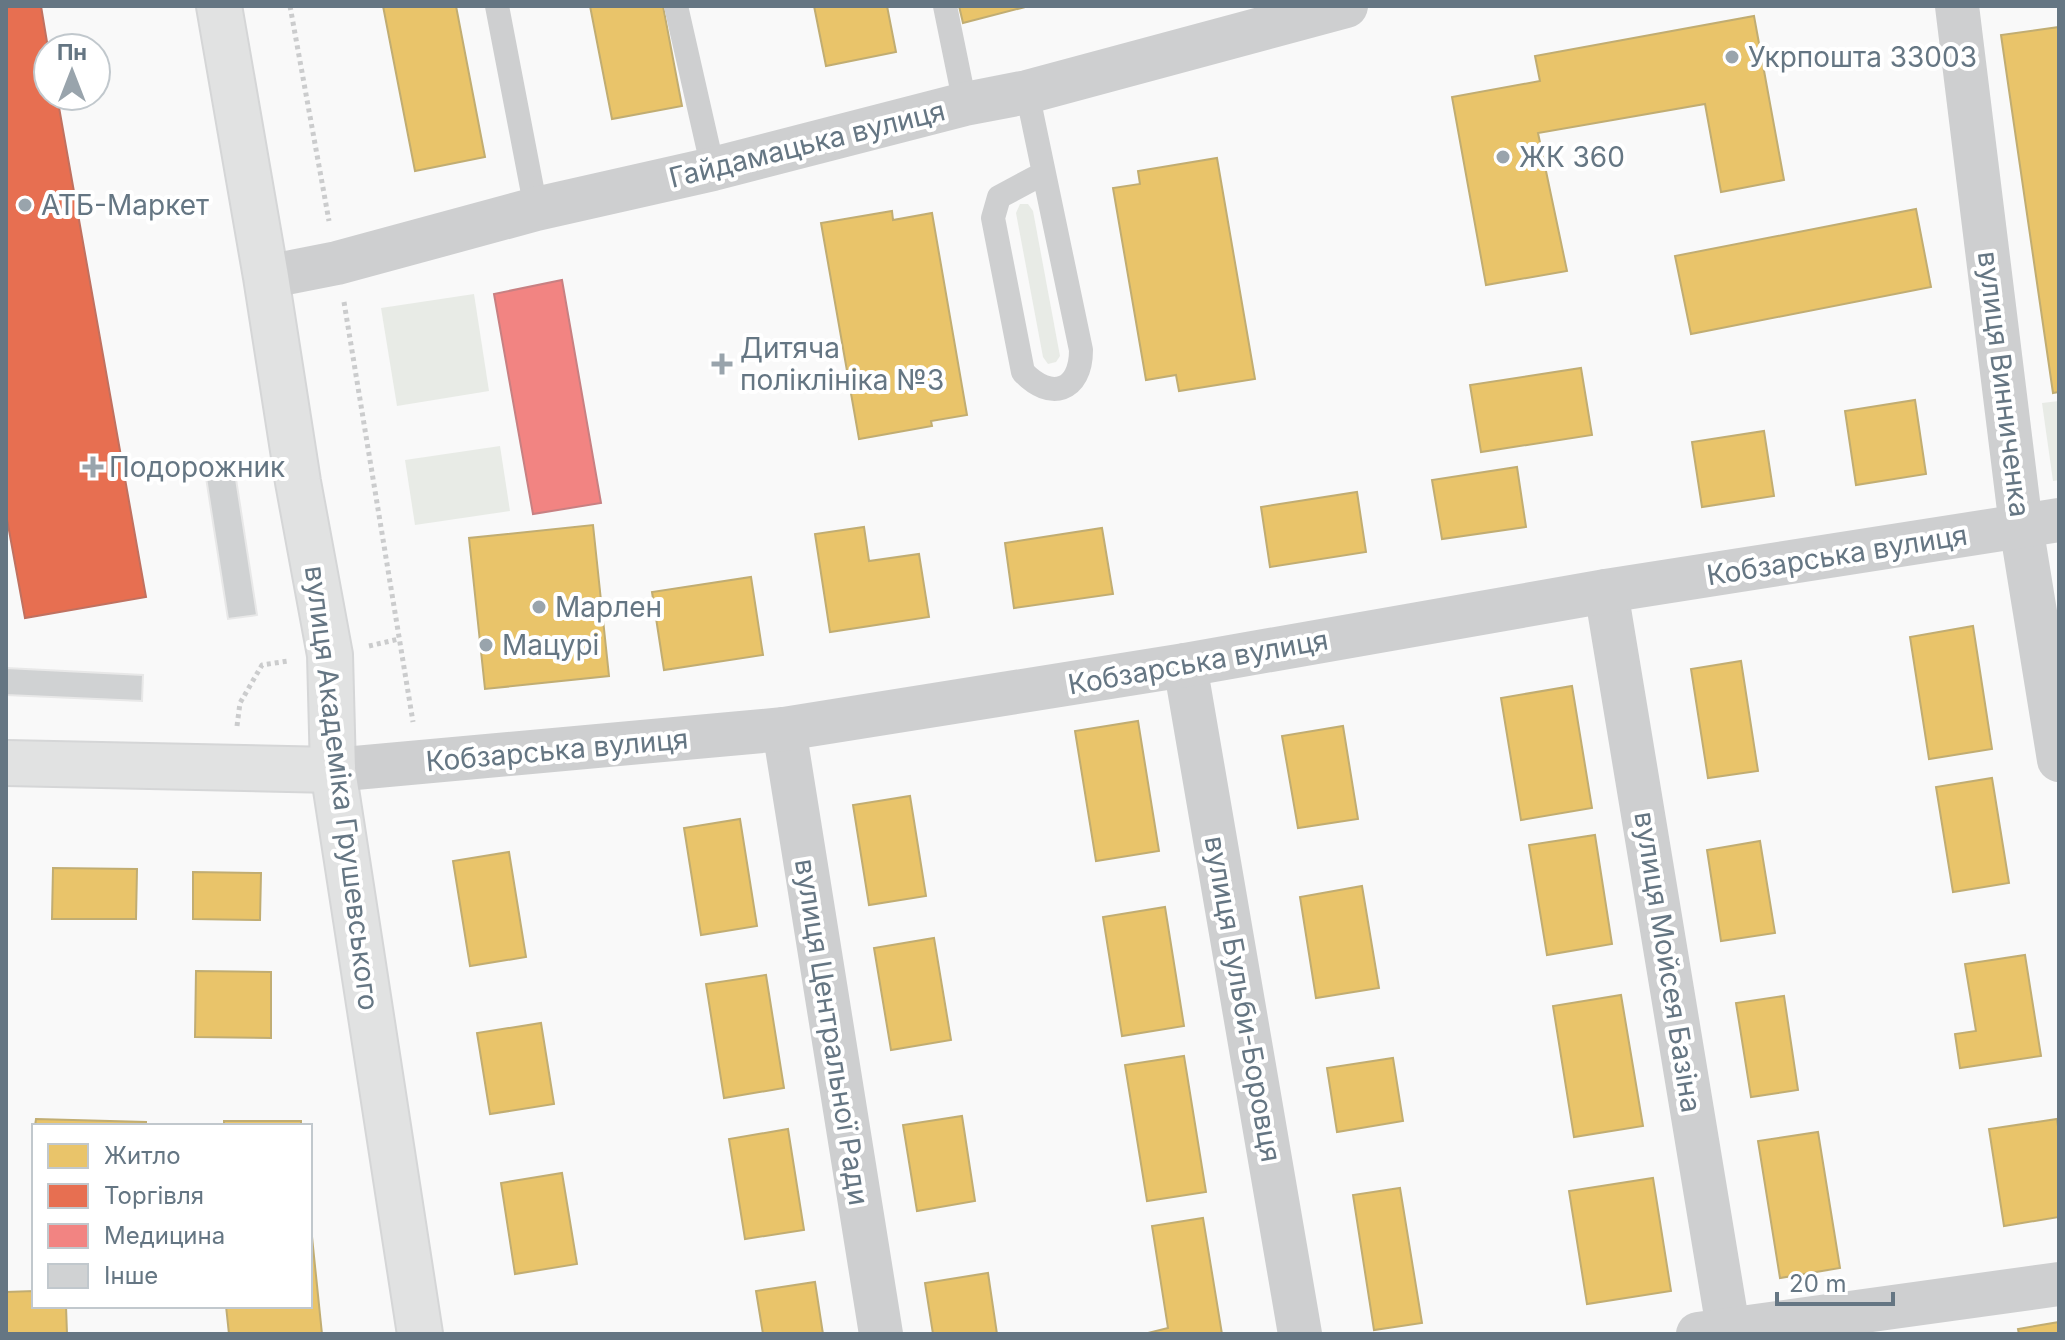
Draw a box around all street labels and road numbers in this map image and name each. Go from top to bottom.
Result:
street label: Гайдамацька вулиця [665,93,949,195]
street label: вулиця Винниченка [1971,249,2037,519]
street label: Кобзарська вулиця [1704,518,1970,592]
street label: вулиця Академіка Грушевського [298,564,386,1012]
street label: Кобзарська вулиця [1065,622,1331,702]
street label: Кобзарська вулиця [424,722,690,778]
street label: вулиця Мойсея Базіна [1627,809,1709,1115]
street label: вулиця Бульби-Боровця [1198,833,1288,1165]
street label: вулиця Центральної Ради [788,856,876,1208]

